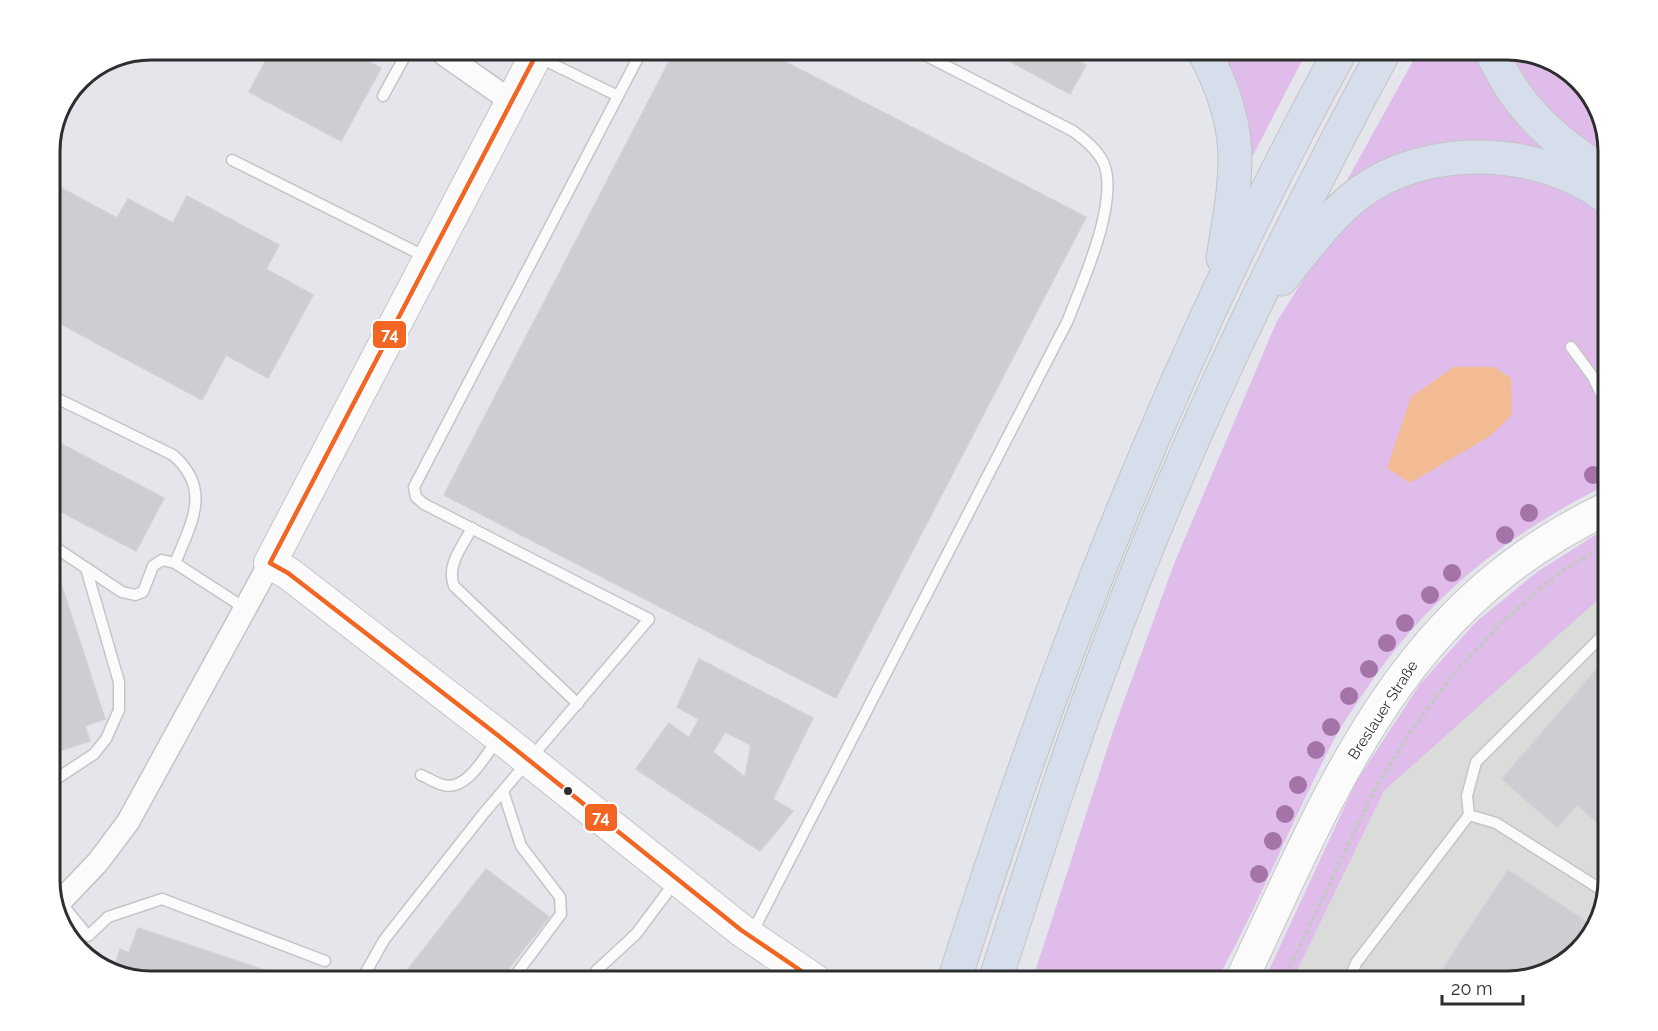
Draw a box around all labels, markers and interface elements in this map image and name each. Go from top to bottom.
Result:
line badge: 74 [372,320,407,349]
text: 74 [381,325,399,344]
street label: Breslauer Straße [1344,657,1422,763]
unlabelled marker [562,785,574,797]
line badge: 74 [584,803,618,832]
text: 74 [592,808,610,827]
scale bar [1442,968,1523,1006]
text: 20 m [1451,978,1493,999]

